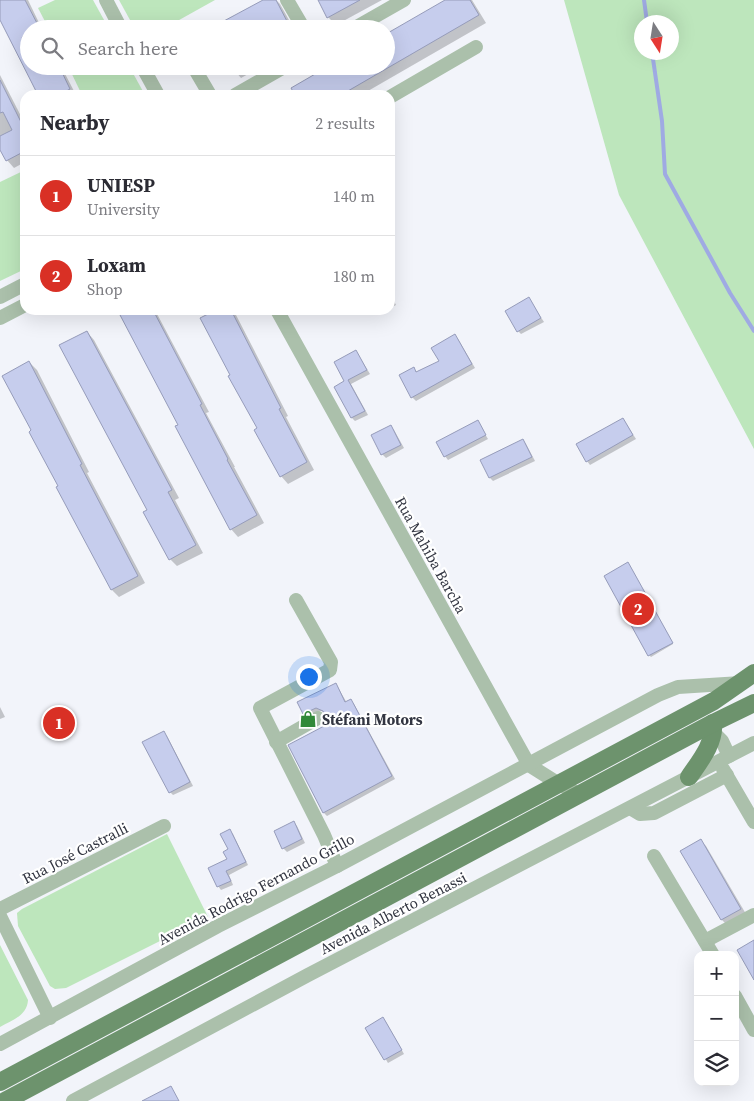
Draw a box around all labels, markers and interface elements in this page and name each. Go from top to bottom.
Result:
north arrow [634,15,679,60]
search box [20,20,395,75]
icon: search [38,34,66,62]
text: Search here [78,35,178,61]
text: Nearby [40,108,110,137]
text: 2 results [315,112,375,134]
text: UNIESP [87,172,155,198]
text: 1 [52,185,60,207]
text: 140 m [333,185,375,207]
text: University [87,198,160,220]
text: Loxam [87,252,146,278]
text: 2 [52,265,60,287]
text: 180 m [333,265,375,287]
text: Shop [87,278,123,300]
street label: Rua Mahiba Barcha [390,493,472,618]
pin: 2 [622,590,654,628]
your location [296,664,322,690]
pin: 1 [43,704,75,742]
shop icon: Stéfani Motors [298,709,318,729]
place label: Stéfani Motors [322,709,423,730]
street label: Rua José Castralli [18,817,132,889]
street label: Avenida Rodrigo Fernando Grillo [154,828,358,950]
street label: Avenida Alberto Benassi [316,867,470,959]
map controls [694,951,739,1086]
button: + [694,951,739,996]
button: − [694,996,739,1041]
button: layers [694,1041,739,1086]

